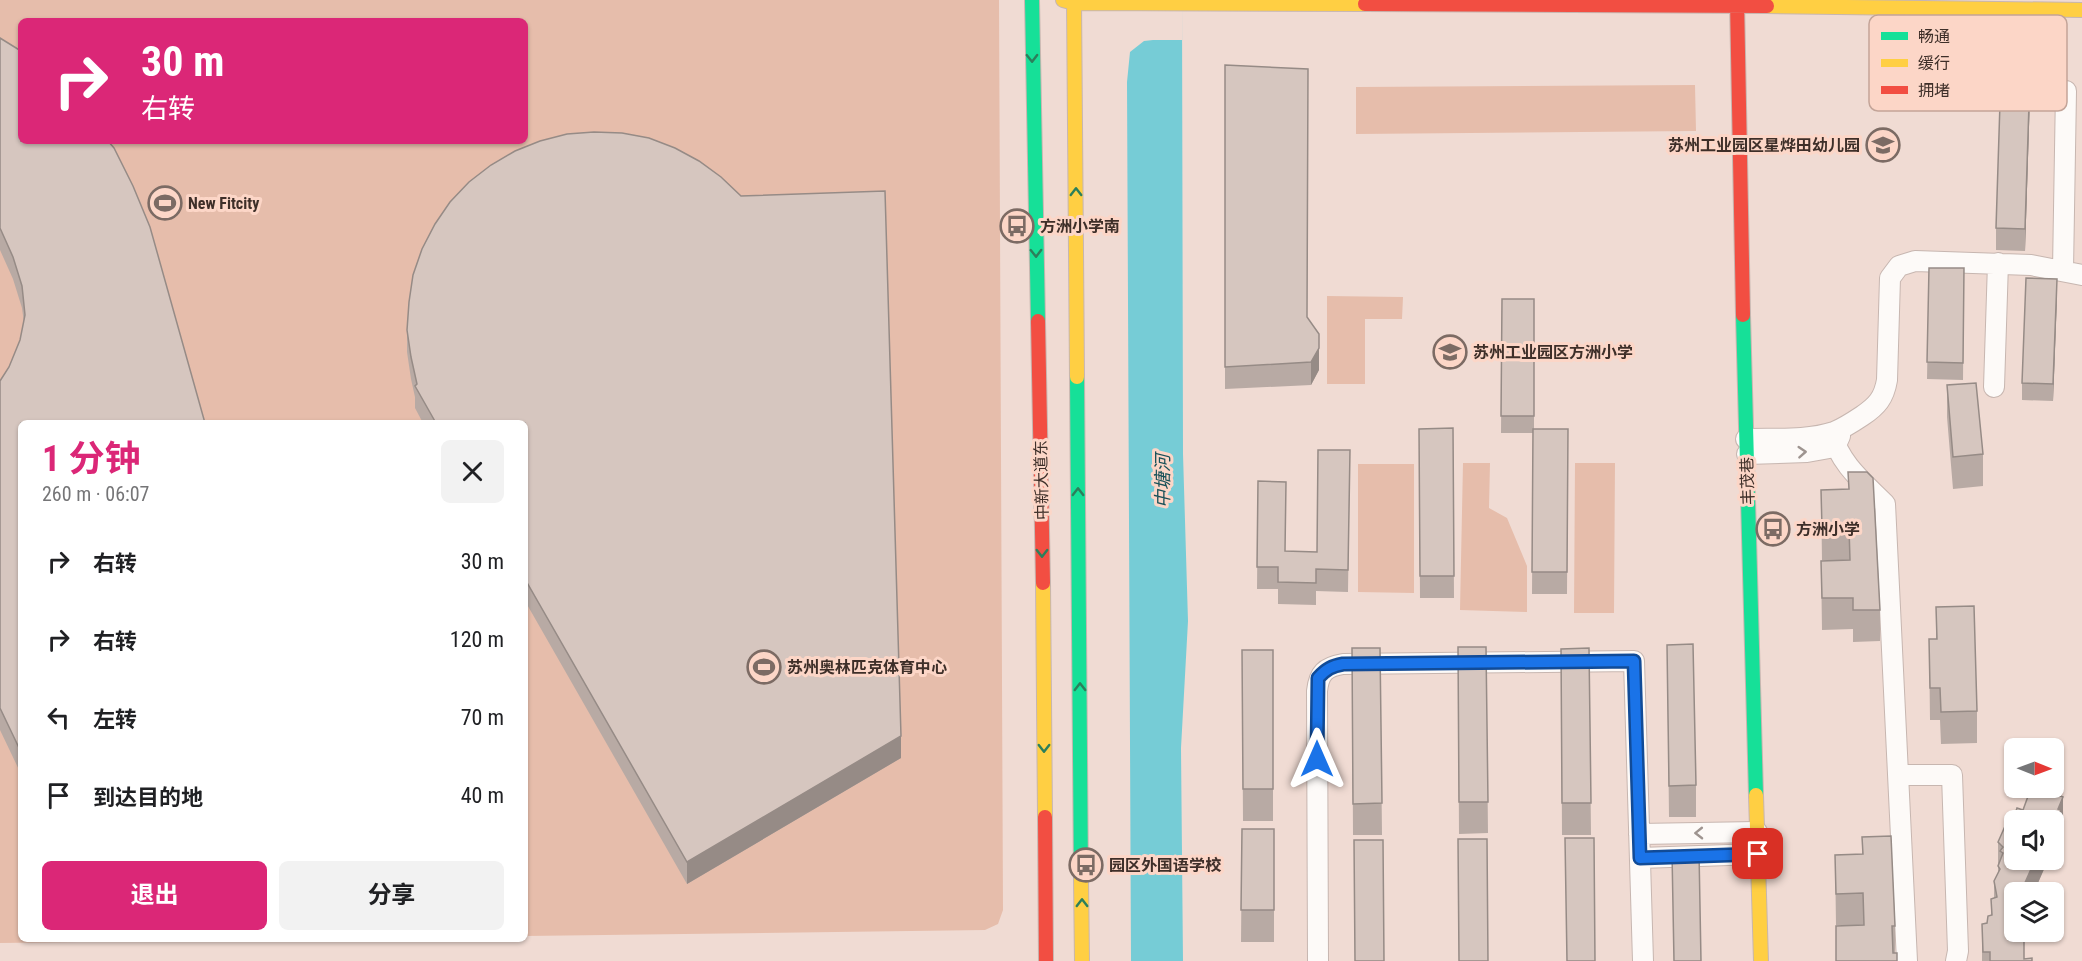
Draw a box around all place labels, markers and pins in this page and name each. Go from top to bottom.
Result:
school or university icon: 苏州工业园区星烨田幼儿园 [1865,127,1901,163]
place label: 苏州工业园区星烨田幼儿园 [1668,136,1860,155]
sports icon: New Fitcity [147,185,183,221]
place label: New Fitcity [188,194,259,213]
bus stop icon: 方洲小学南 [999,208,1035,244]
place label: 方洲小学南 [1040,217,1120,236]
school or university icon: 苏州工业园区方洲小学 [1432,334,1468,370]
place label: 苏州工业园区方洲小学 [1473,343,1633,362]
bus stop icon: 方洲小学 [1755,511,1791,547]
place label: 方洲小学 [1796,520,1860,539]
sports icon: 苏州奥林匹克体育中心 [746,649,782,685]
place label: 苏州奥林匹克体育中心 [787,658,947,677]
pin [1732,828,1783,879]
bus stop icon: 园区外国语学校 [1068,847,1104,883]
place label: 园区外国语学校 [1109,856,1222,875]

